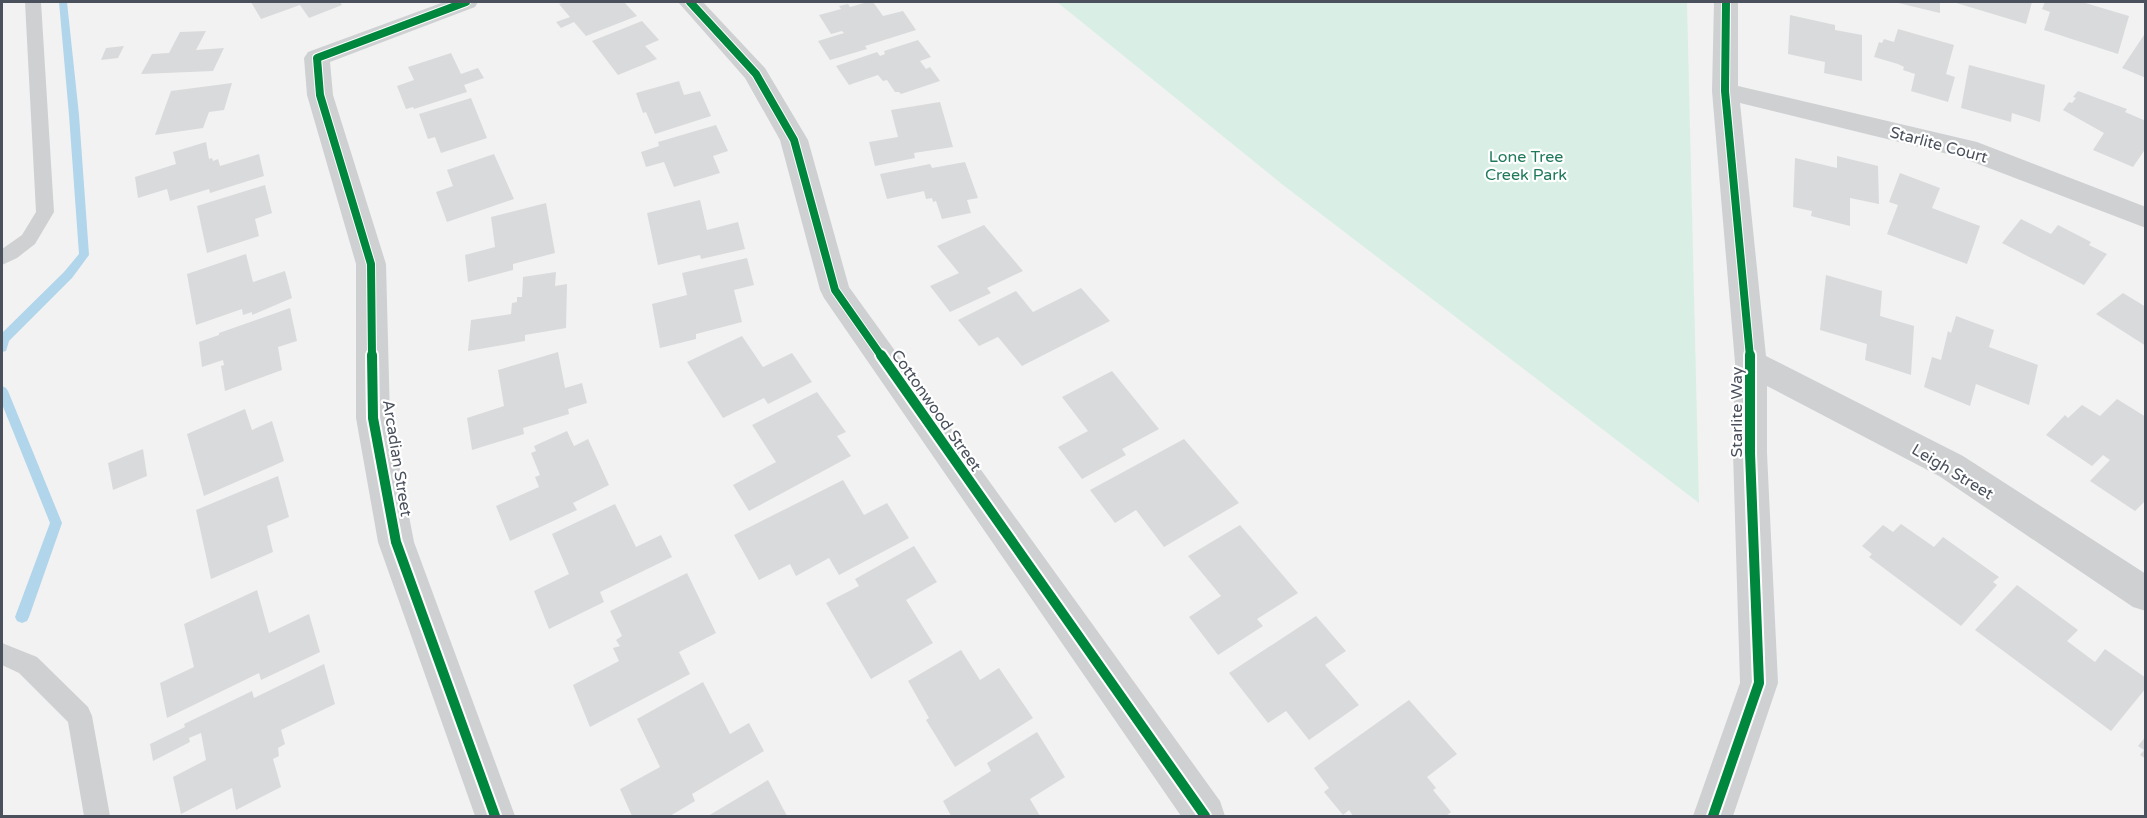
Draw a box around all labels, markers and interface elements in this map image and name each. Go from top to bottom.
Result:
street label: Starlite Court [1888,122,1990,168]
park label: Lone Tree Creek Park [1485,147,1567,185]
street label: Cottonwood Street [887,346,986,475]
street label: Starlite Way [1727,366,1747,457]
street label: Arcadian Street [378,398,416,518]
street label: Leigh Street [1908,440,1997,504]

